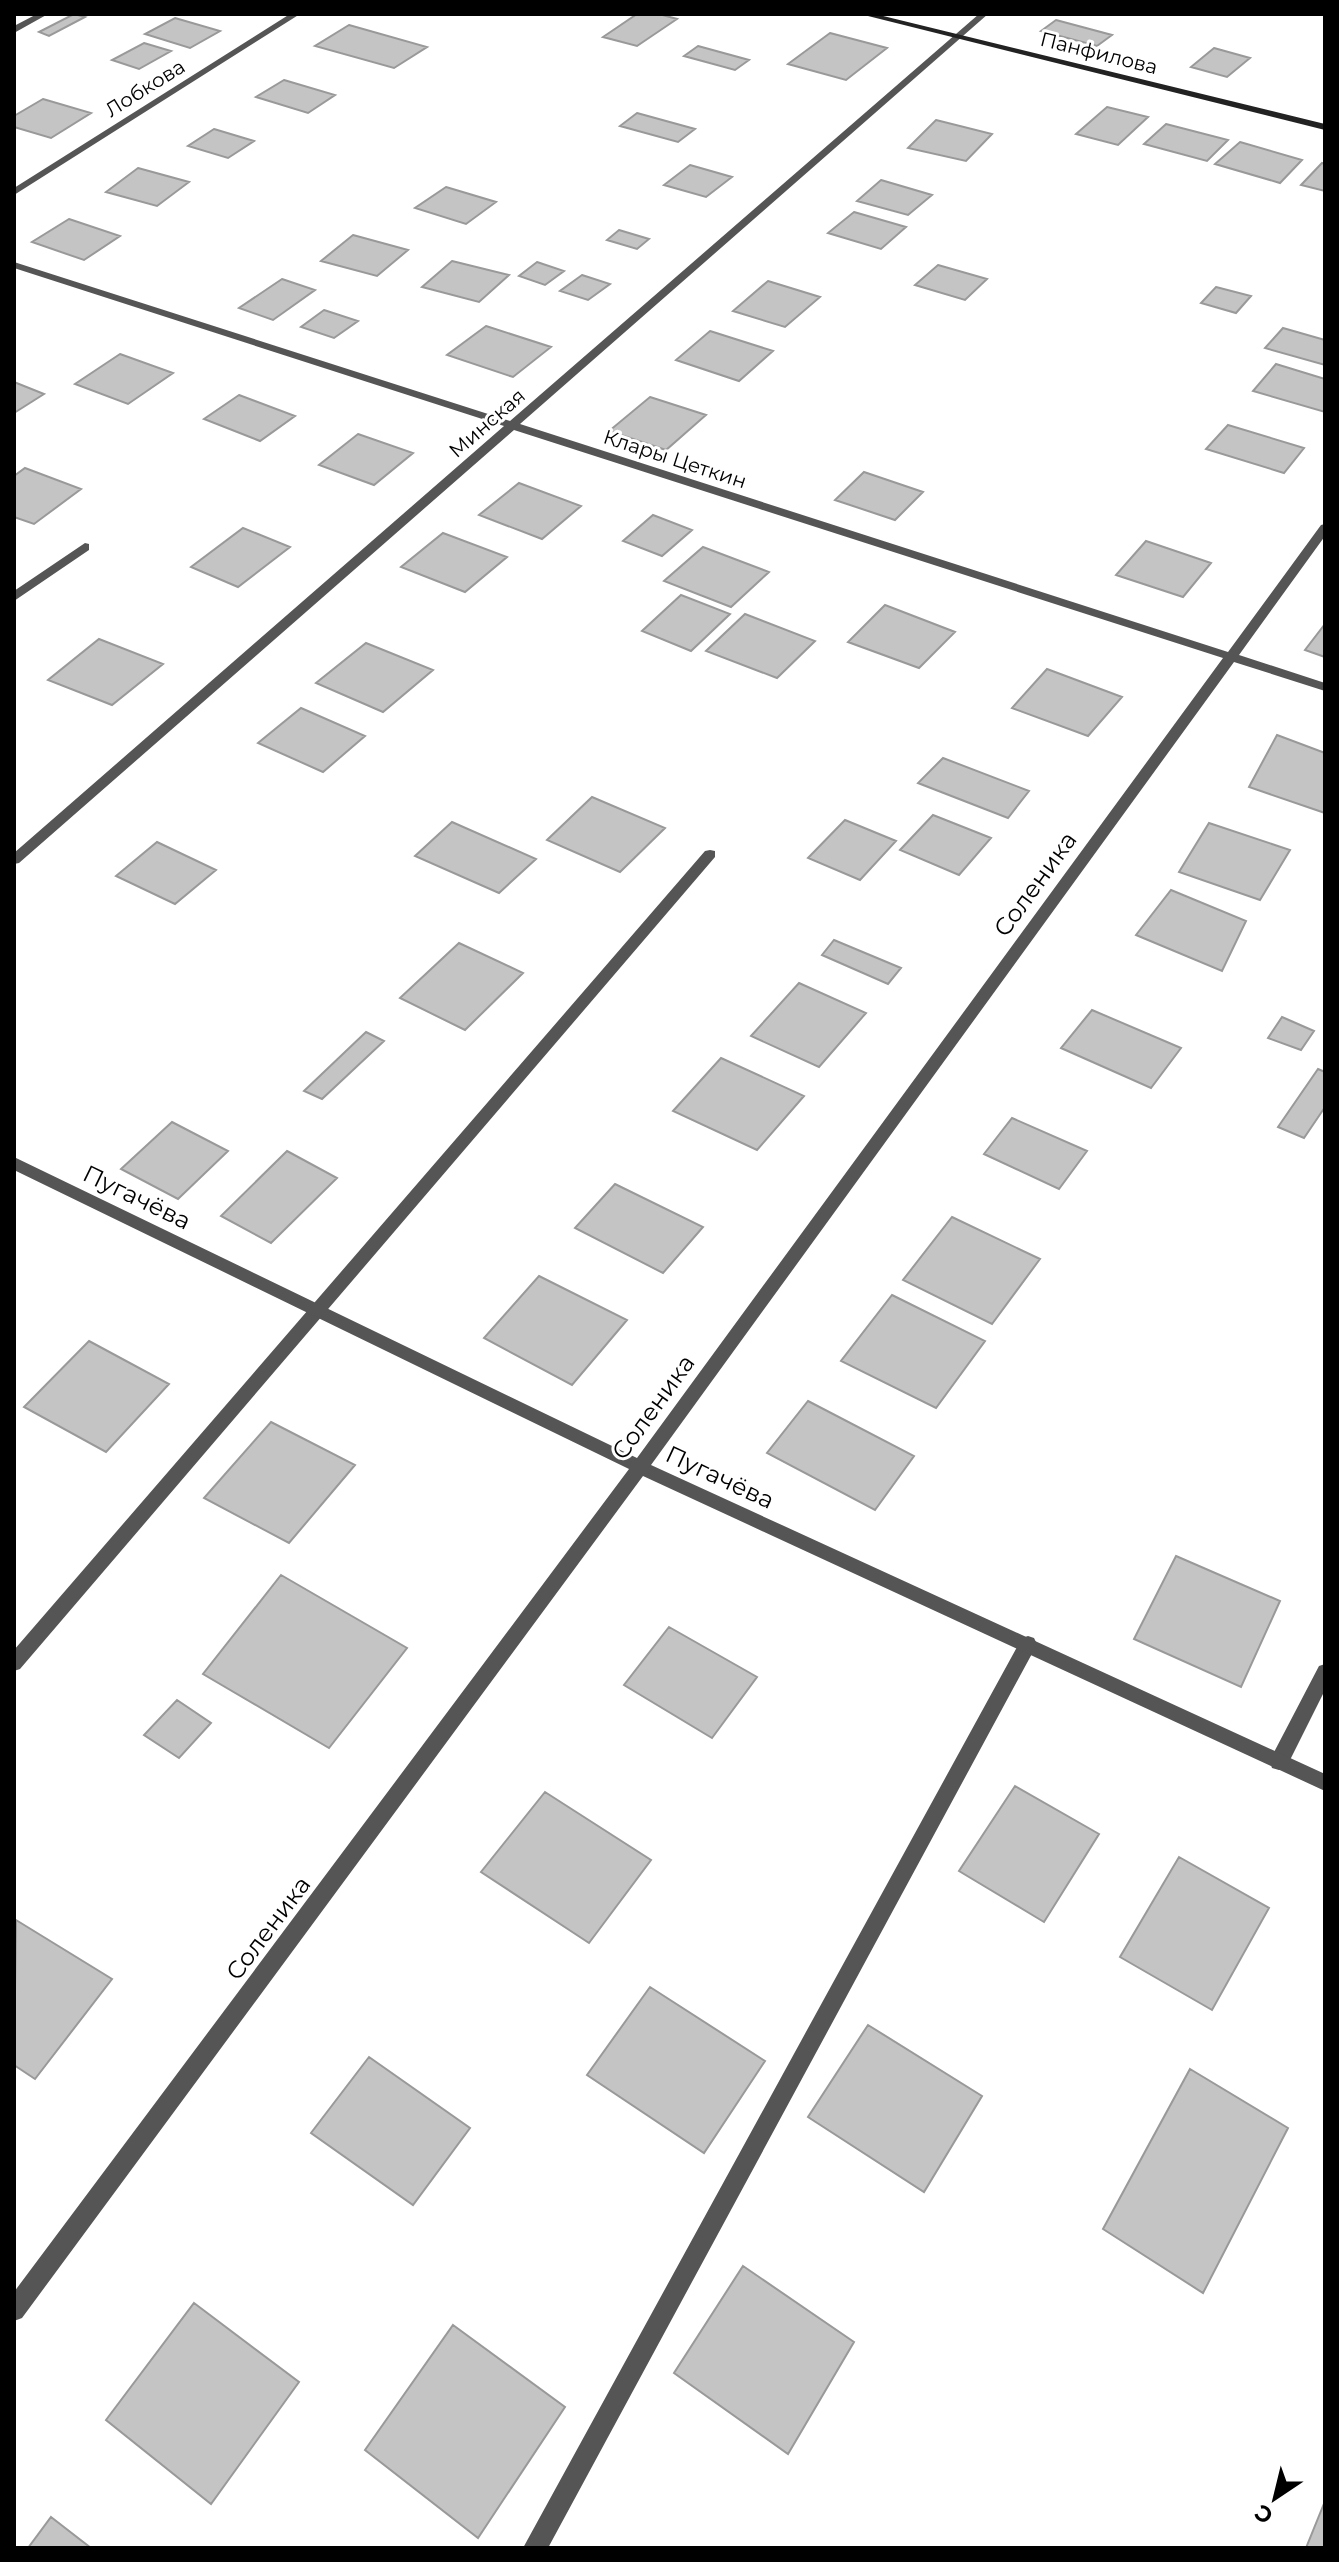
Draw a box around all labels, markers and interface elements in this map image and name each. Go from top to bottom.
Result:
street label: Панфилова [1038,27,1160,79]
street label: Лобкова [101,54,189,122]
street label: Минская [444,383,530,463]
street label: Клары Цеткин [600,425,750,493]
street label: Соленика [987,826,1083,942]
street label: Пугачёва [78,1158,196,1236]
street label: Соленика [605,1349,701,1465]
street label: Пугачёва [661,1439,779,1515]
street label: Соленика [220,1870,316,1986]
north arrow [1235,2458,1315,2538]
text: С [1250,2498,1278,2530]

